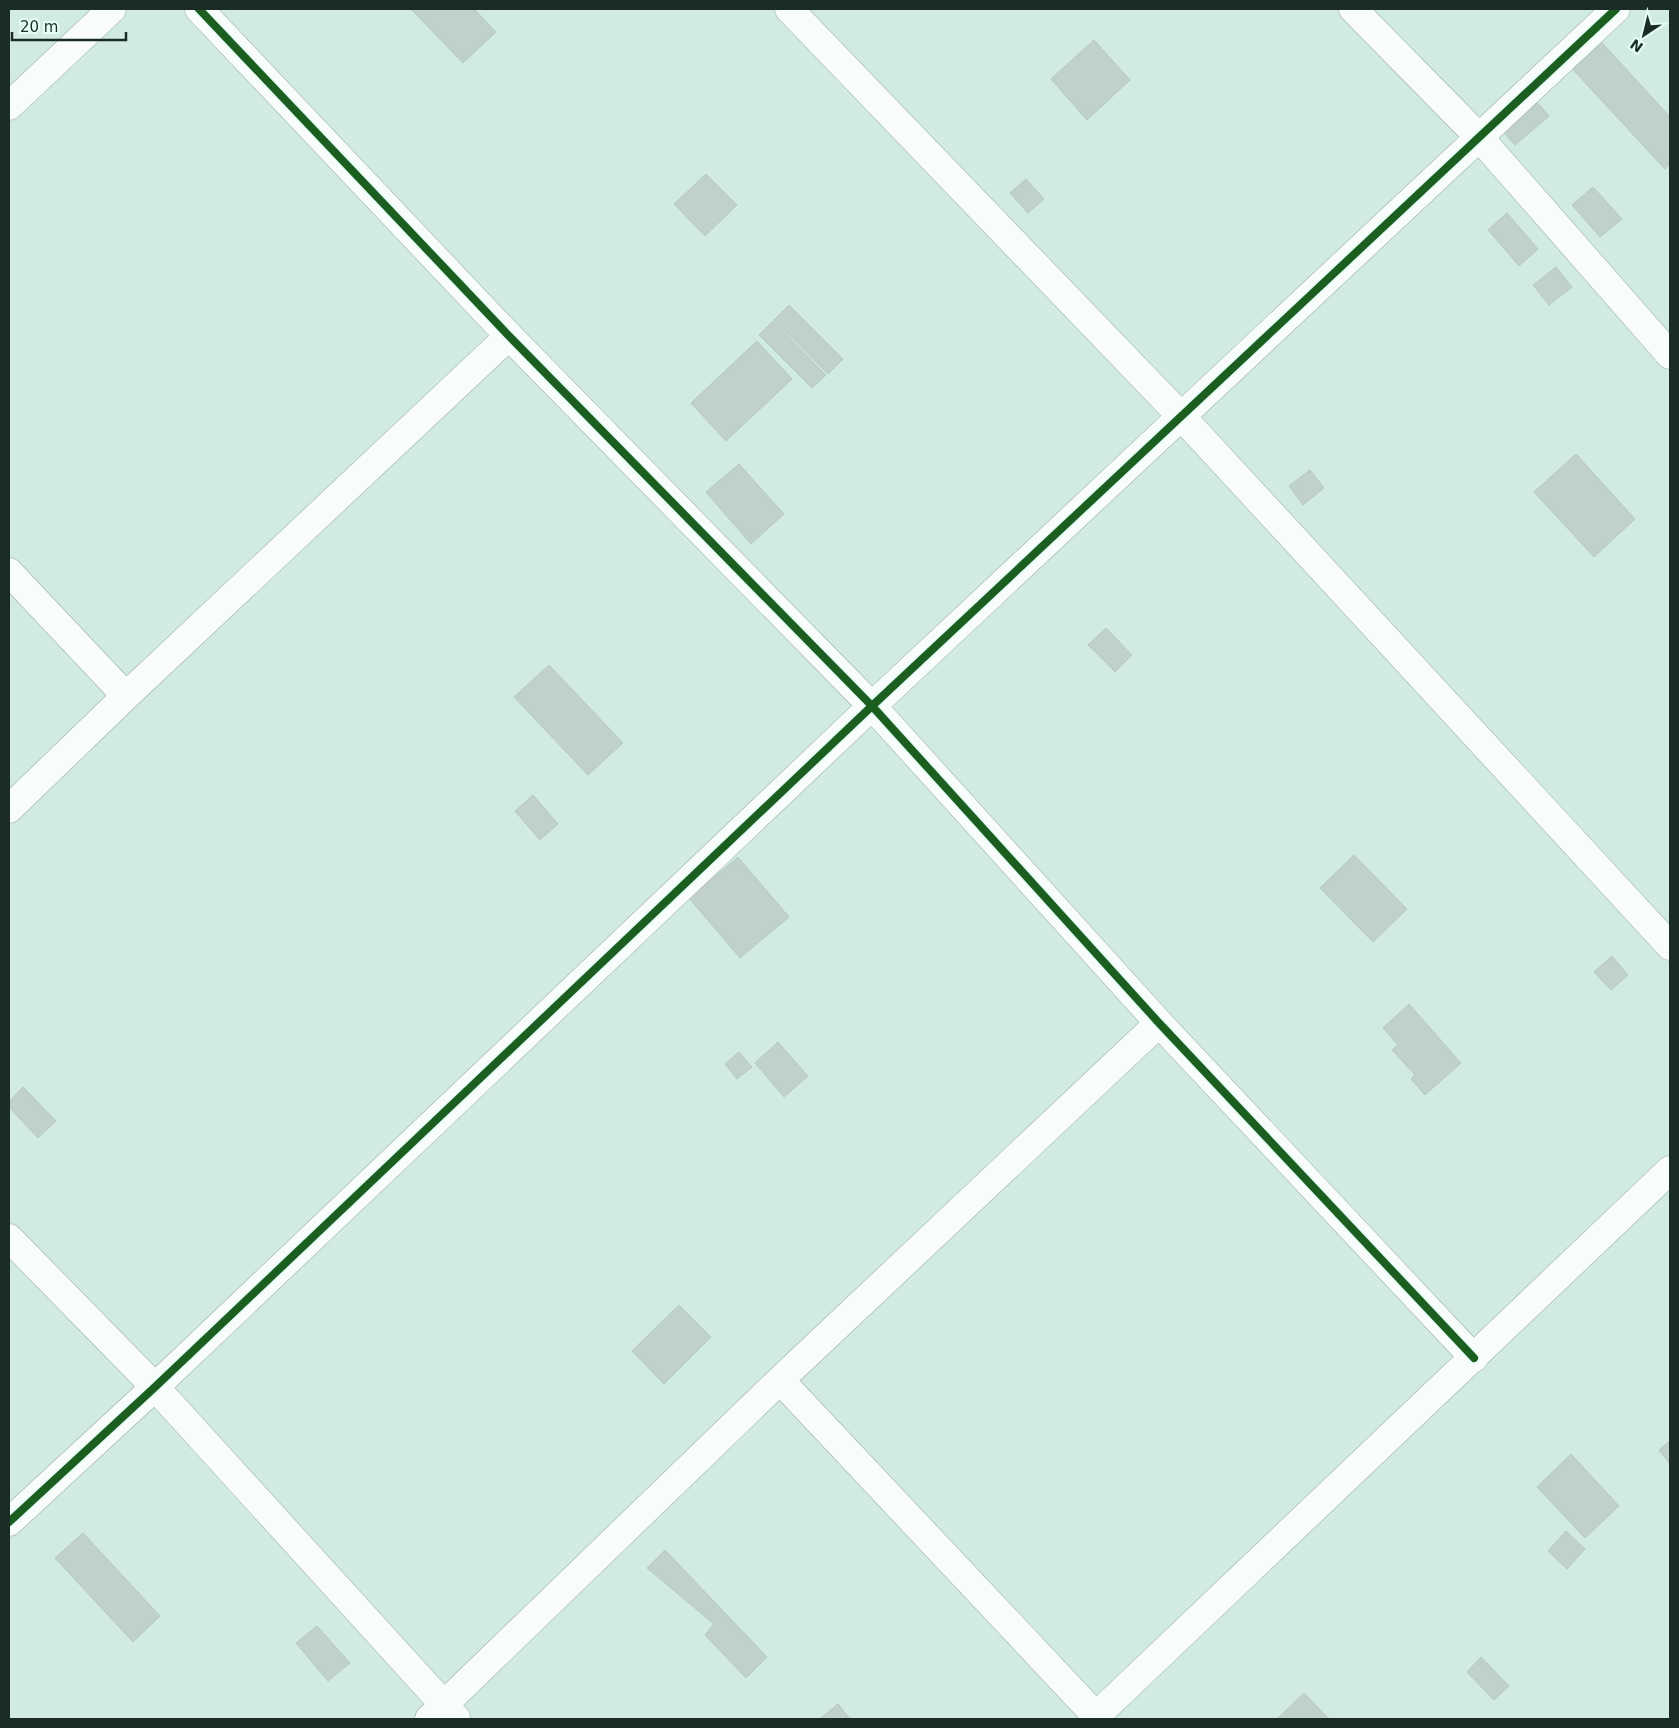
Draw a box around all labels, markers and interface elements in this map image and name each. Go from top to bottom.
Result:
scale bar [12,10,126,42]
north arrow [1619,10,1669,60]
text: 20 m [20,18,58,36]
text: N [1627,36,1646,56]

